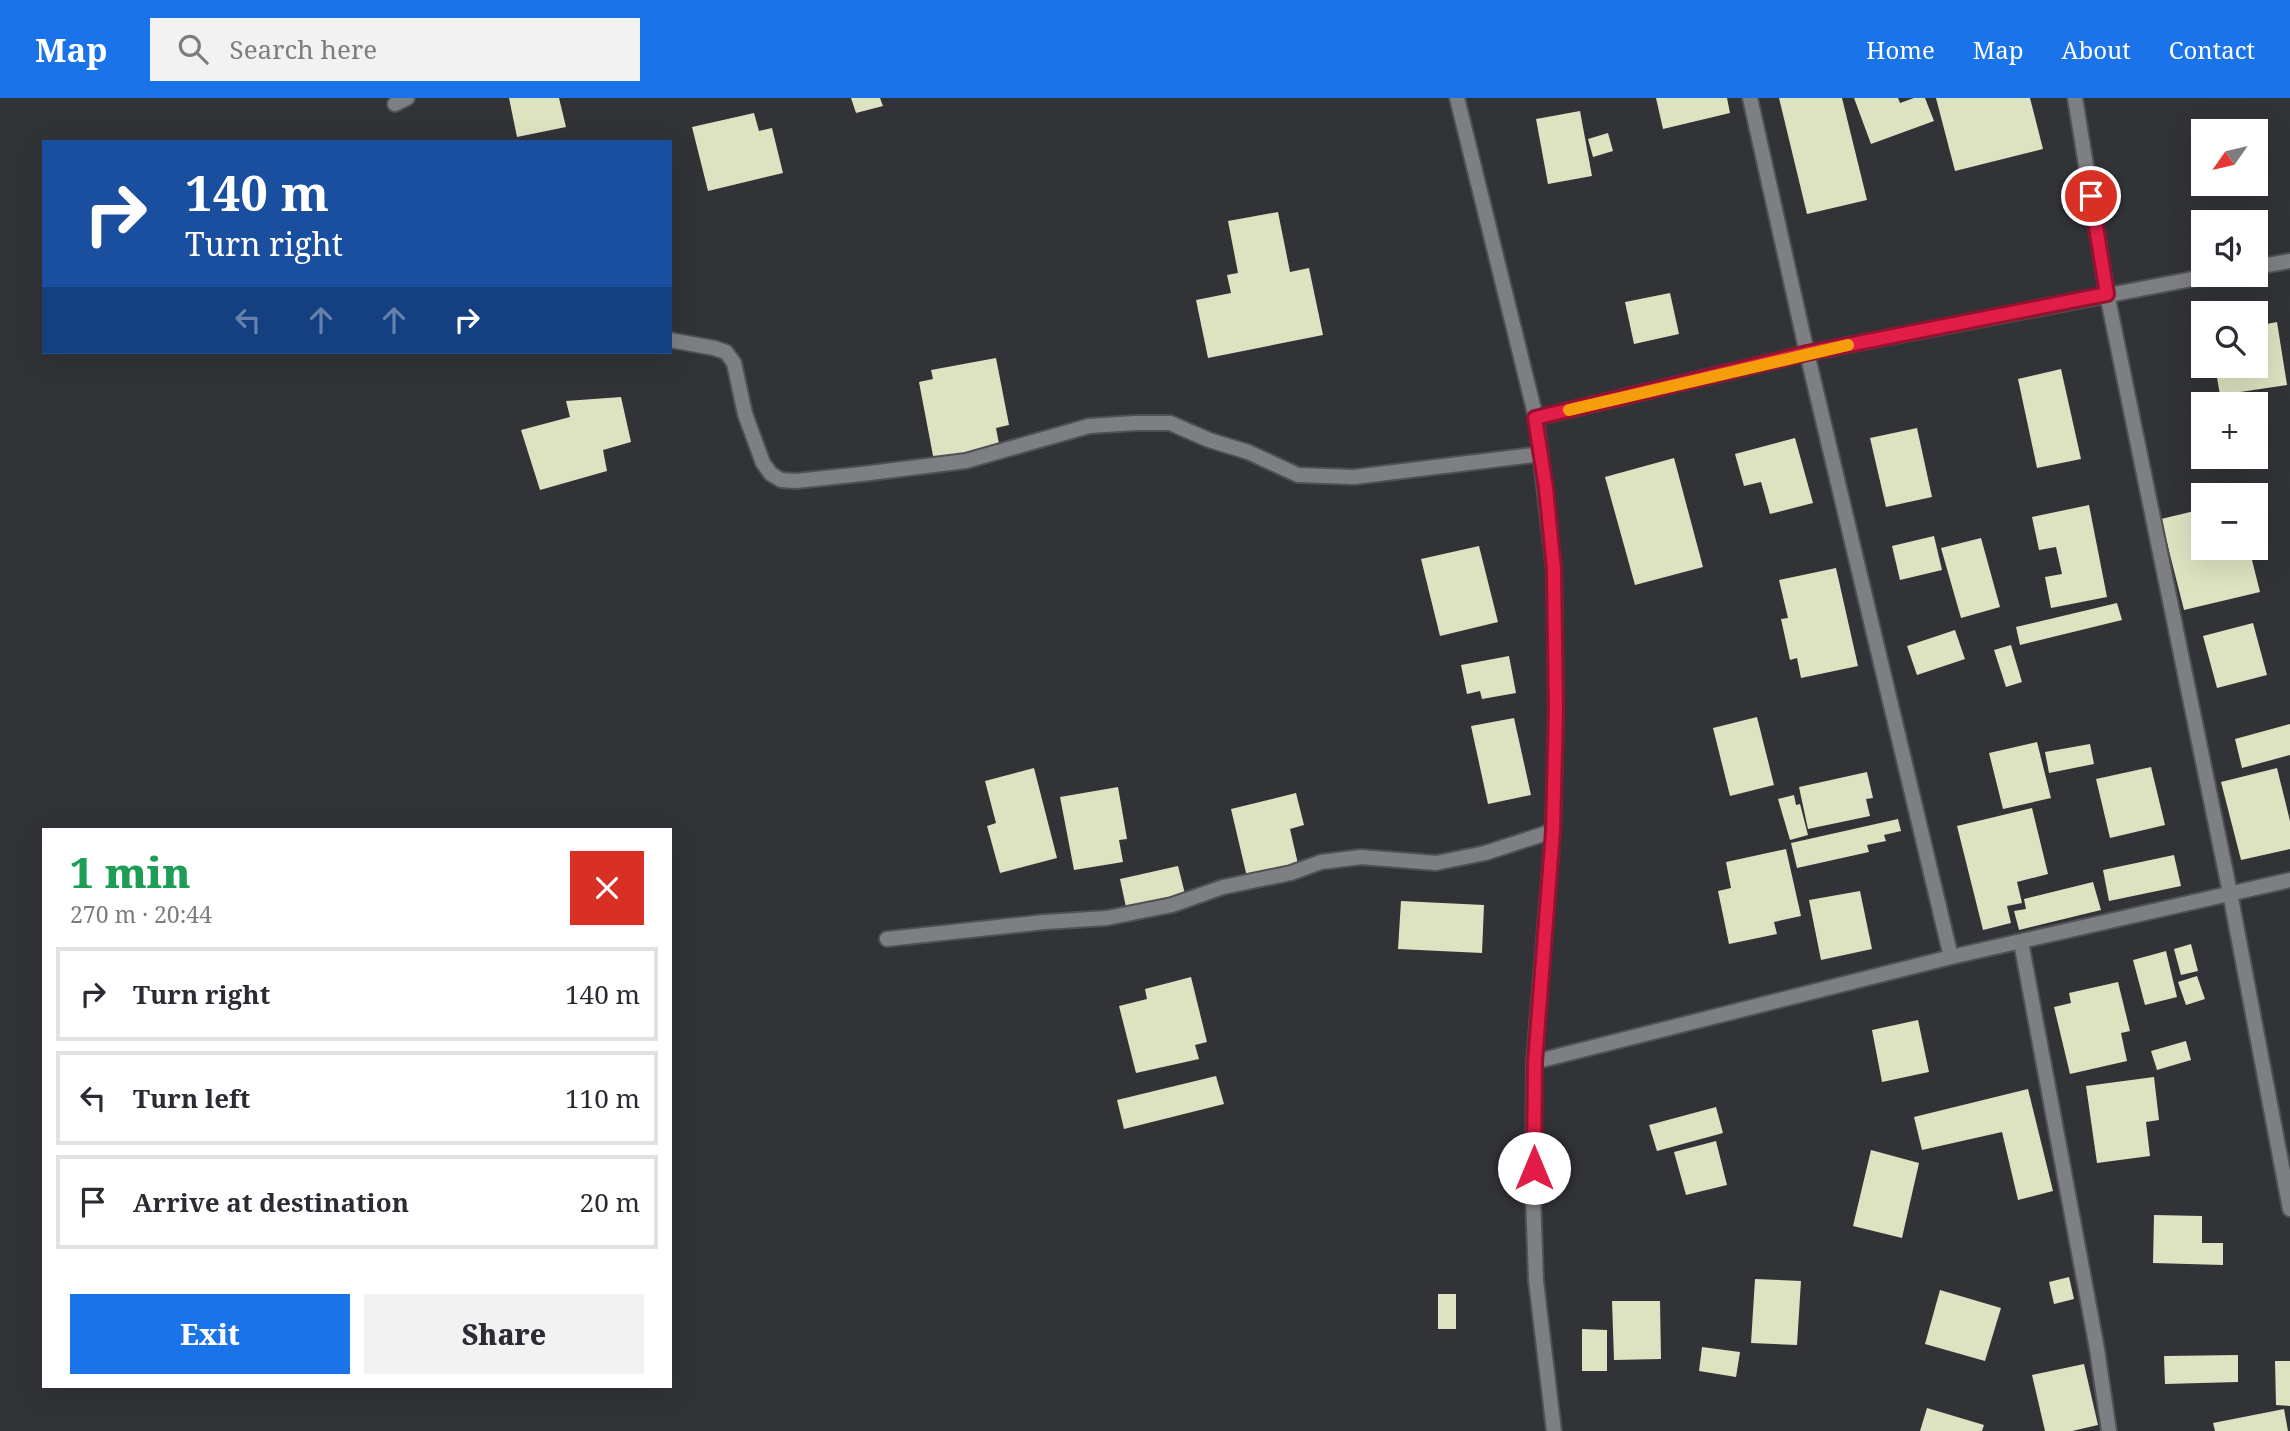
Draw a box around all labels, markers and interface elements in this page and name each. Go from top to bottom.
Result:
search box [150,18,640,81]
text: Map [35,27,108,72]
icon: search [174,30,212,68]
text: Search here [230,31,377,67]
text: Home [1866,33,1935,66]
text: Map [1973,33,2024,66]
text: About [2062,33,2131,66]
text: Contact [2169,33,2255,66]
north arrow [2191,119,2268,196]
map controls [2191,119,2268,560]
text: 140 m [185,159,329,225]
pin [2061,166,2121,226]
icon: right [70,168,161,259]
icon: arrive [2072,177,2110,215]
button: sound [2191,210,2268,287]
text: Turn right [185,222,343,265]
icon: left [229,301,267,339]
icon: ahead [302,301,340,339]
icon: ahead [375,301,413,339]
icon: right [448,301,486,339]
button: search [2191,301,2268,378]
button: + [2191,392,2268,469]
button: − [2191,483,2268,560]
text: 1 min [70,843,191,900]
button: close [570,851,644,925]
text: 270 m · 20:44 [70,898,212,930]
icon: right [74,975,112,1013]
text: Turn right [133,976,270,1012]
text: 140 m [565,976,640,1012]
icon: left [74,1079,112,1117]
text: Turn left [133,1080,250,1116]
text: 110 m [565,1080,640,1116]
position arrow [1497,1131,1571,1205]
icon: arrive [74,1183,112,1221]
text: Arrive at destination [133,1184,409,1220]
text: 20 m [580,1184,640,1220]
button: Exit [70,1294,350,1374]
button: Share [364,1294,644,1374]

